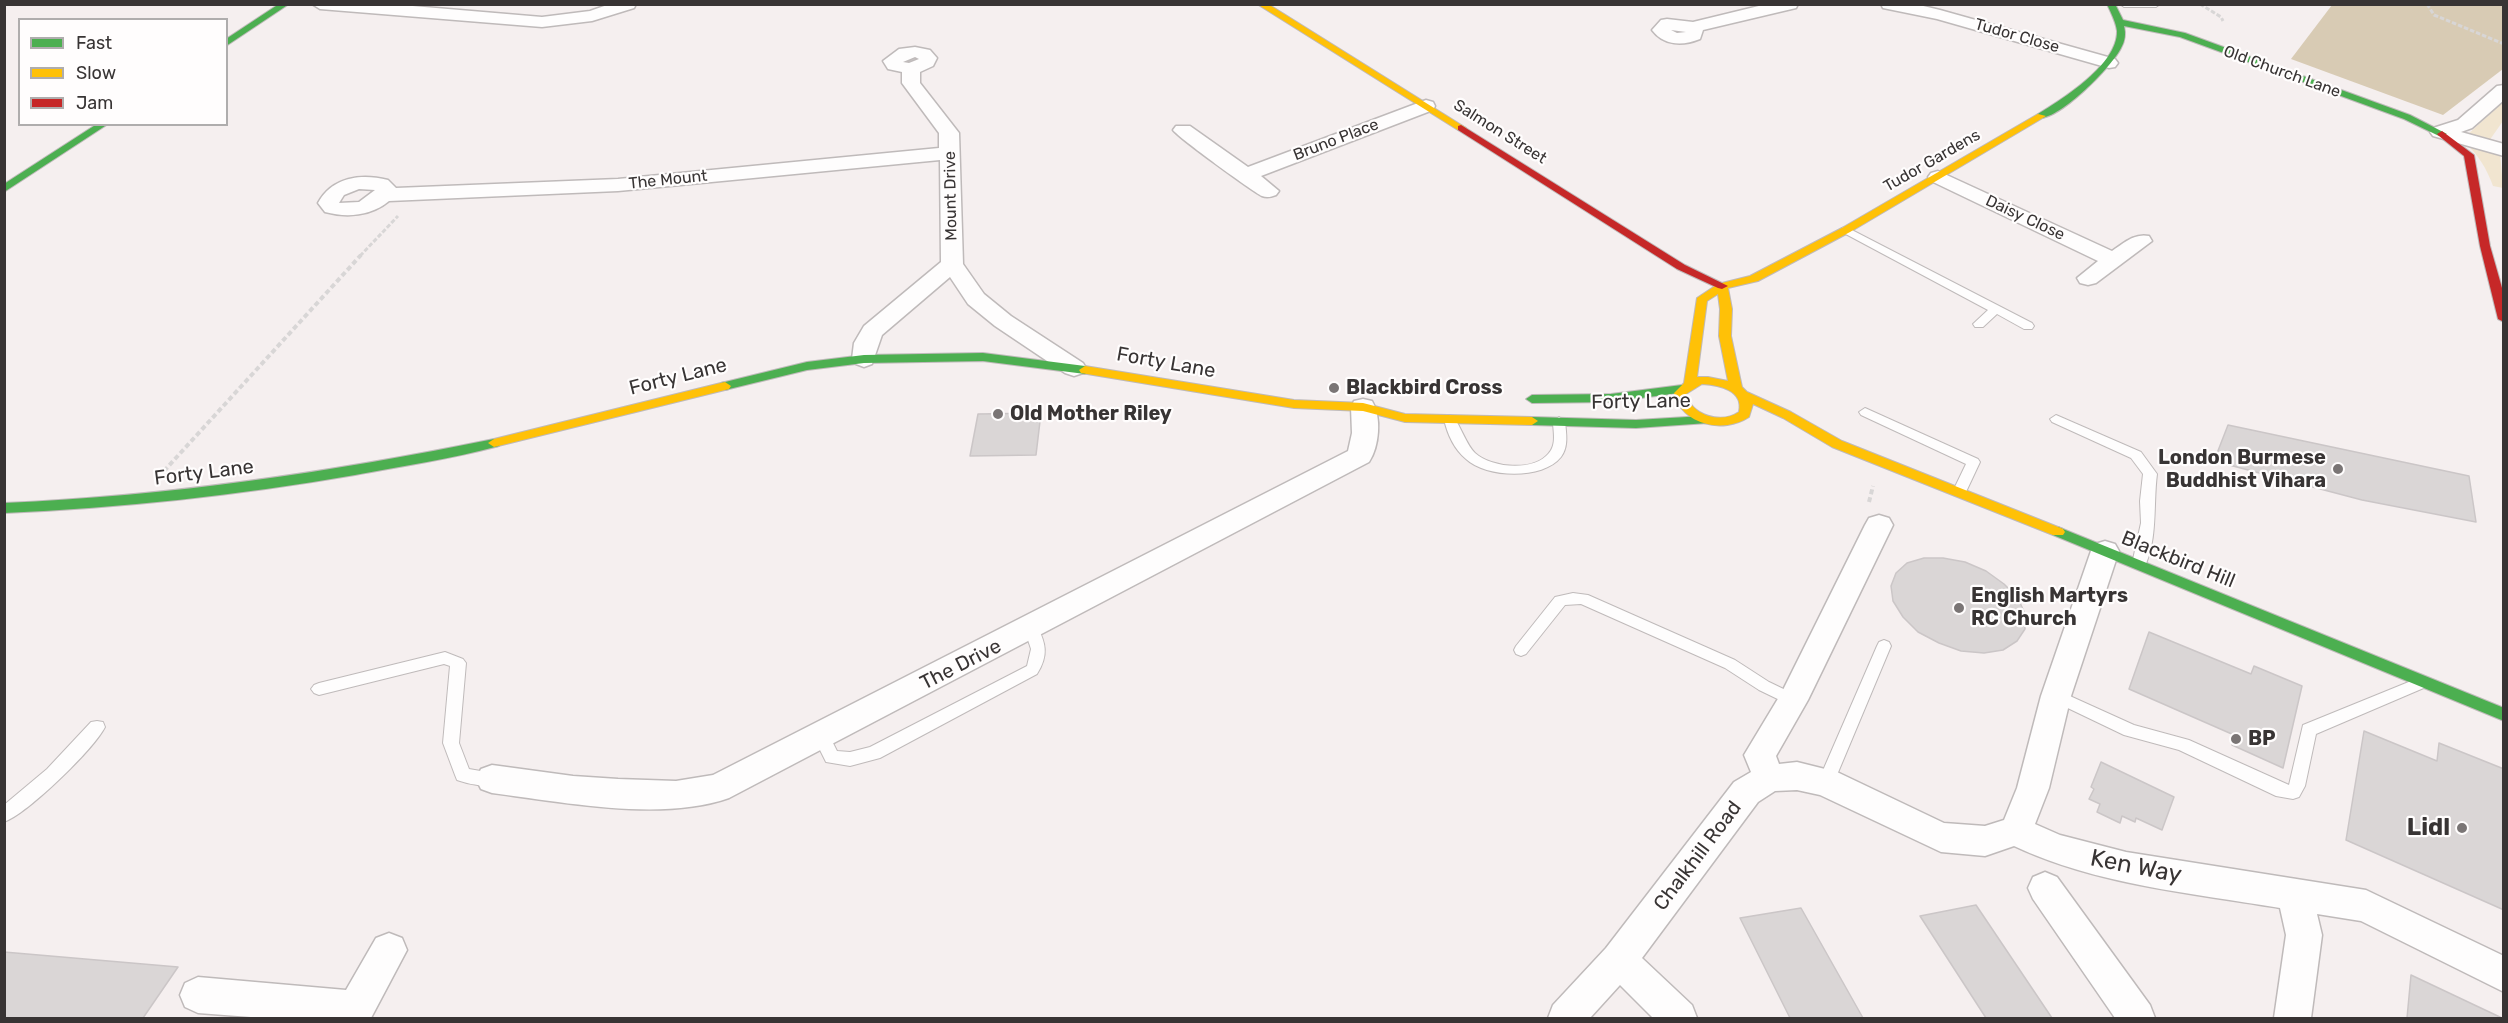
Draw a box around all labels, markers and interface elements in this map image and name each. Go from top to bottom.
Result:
street label: Tudor Close [1972,15,2062,57]
legend [18,18,228,126]
text: Fast [76,32,112,54]
street label: Old Church Lane [2221,42,2343,102]
text: Slow [76,62,116,84]
text: Jam [76,92,113,114]
street label: Salmon Street [1450,96,1550,168]
street label: Bruno Place [1291,115,1381,165]
street label: Tudor Gardens [1880,126,1984,196]
street label: Mount Drive [941,151,961,241]
street label: The Mount [628,166,708,194]
street label: Daisy Close [1982,191,2068,245]
street label: Forty Lane [1115,343,1217,383]
street label: Forty Lane [627,353,729,401]
place label: Blackbird Cross [1346,376,1503,400]
marker: Blackbird Cross [1327,381,1341,395]
street label: Forty Lane [1591,389,1691,415]
place label: Old Mother Riley [1010,402,1172,426]
marker: Old Mother Riley [991,407,1005,421]
place label: London Burmese Buddhist Vihara [2158,446,2326,493]
street label: Forty Lane [153,455,255,491]
marker: London Burmese Buddhist Vihara [2331,462,2345,476]
street label: Blackbird Hill [2118,526,2238,594]
place label: English Martyrs RC Church [1971,584,2128,631]
marker: English Martyrs RC Church [1952,601,1966,615]
street label: The Drive [917,634,1005,696]
place label: BP [2248,727,2276,751]
marker: BP [2229,732,2243,746]
street label: Chalkhill Road [1649,797,1747,915]
place label: Lidl [2407,814,2450,842]
marker: Lidl [2455,821,2469,835]
street label: Ken Way [2088,844,2184,890]

